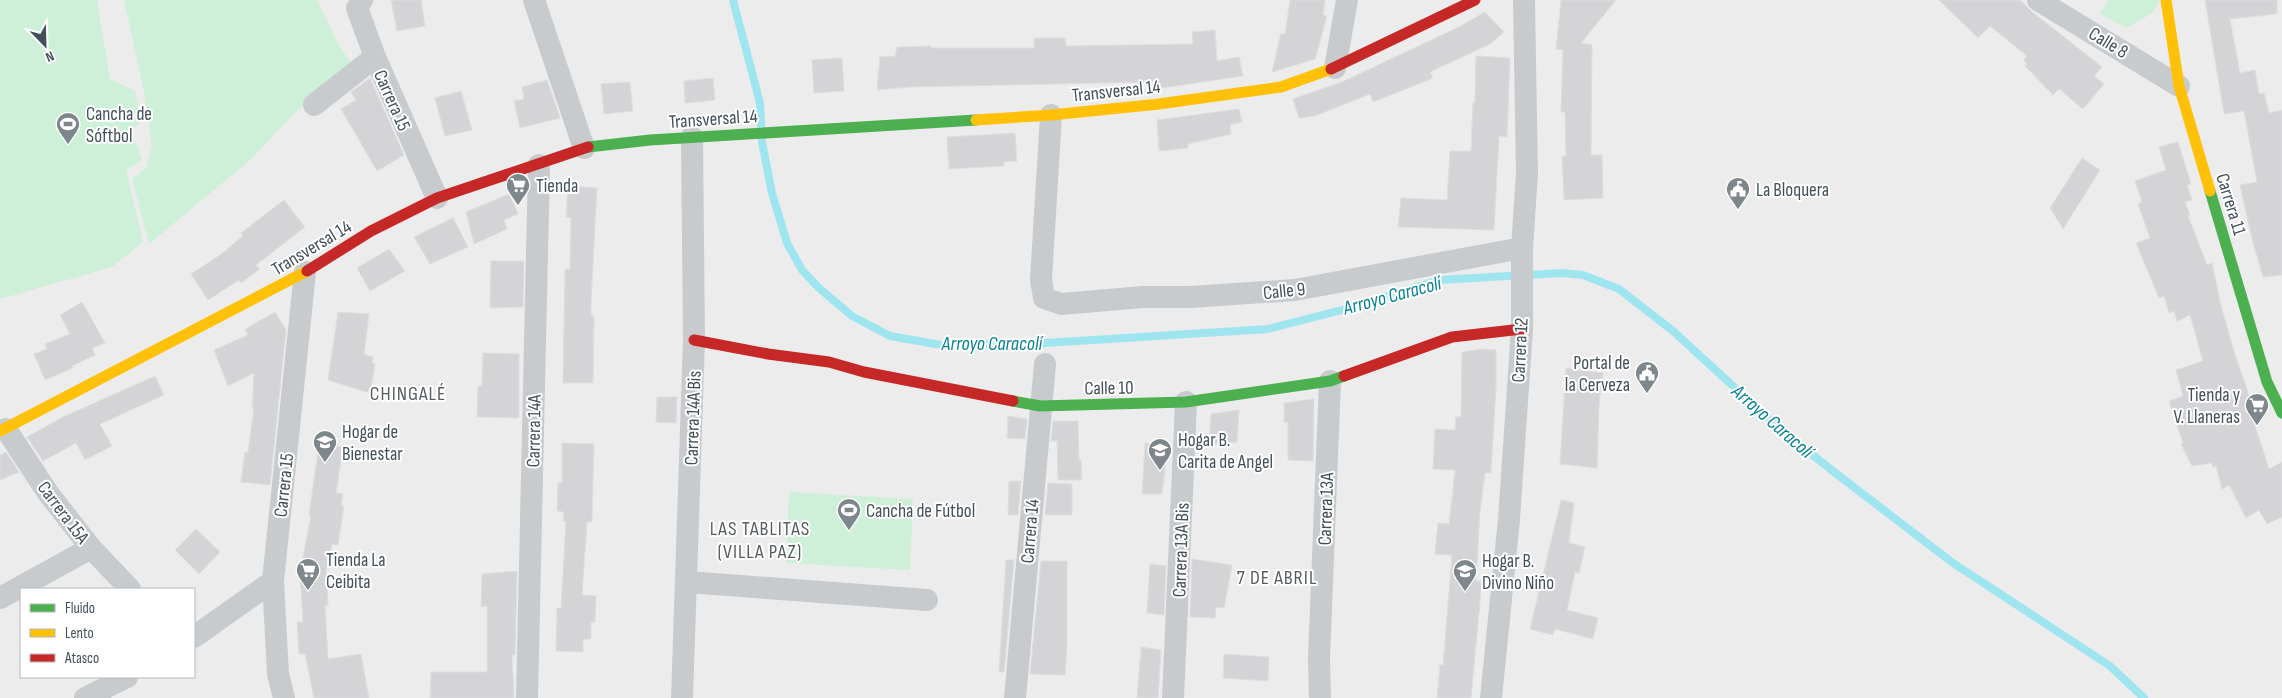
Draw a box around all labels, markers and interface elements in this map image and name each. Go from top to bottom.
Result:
north arrow [20,20,70,70]
street label: Calle 8 [2084,23,2132,64]
text: N [43,47,57,66]
street label: Carrera 15 [368,67,415,135]
street label: Transversal 14 [1071,75,1162,108]
place label: Cancha de Sóftbol [86,103,152,148]
street label: Transversal 14 [668,105,758,134]
sports icon: Cancha de Sóftbol [55,111,81,145]
street label: Carrera 11 [2210,171,2251,238]
supermarket icon: Tienda [505,172,531,206]
place label: Tienda [536,175,578,198]
public building icon: La Bloquera [1725,176,1751,210]
place label: La Bloquera [1756,179,1829,202]
street label: Transversal 14 [268,216,356,281]
water label: Arroyo Caracolí [1340,271,1446,321]
street label: Calle 9 [1262,278,1306,305]
street label: Carrera 12 [1507,317,1534,383]
water label: Arroyo Caracolí [941,332,1045,356]
place label: Portal de la Cerveza [1565,352,1630,397]
public building icon: Portal de la Cerveza [1634,360,1660,394]
street label: Carrera 14A Bis [680,370,707,466]
street label: Calle 10 [1084,377,1134,400]
water label: Arroyo Caracolí [1726,379,1820,465]
district label: CHINGALÉ [370,382,446,406]
place label: Tienda y V. Llaneras [2173,384,2241,429]
supermarket icon: Tienda y V. Llaneras [2244,392,2270,426]
street label: Carrera 14A [522,394,547,468]
place label: Hogar de Bienestar [342,421,403,466]
school or university icon: Hogar de Bienestar [312,429,338,463]
place label: Hogar B. Carita de Angel [1178,429,1273,474]
school or university icon: Hogar B. Carita de Angel [1147,437,1173,471]
street label: Carrera 15 [270,452,299,518]
street label: Carrera 13A [1314,471,1339,546]
street label: Carrera 15A [32,477,94,549]
sports icon: Cancha de Fútbol [836,497,862,531]
street label: Carrera 14 [1016,498,1045,564]
place label: Cancha de Fútbol [866,500,975,523]
street label: Carrera 13A Bis [1168,502,1195,598]
district label: LAS TABLITAS (VILLA PAZ) [710,517,810,564]
place label: Tienda La Ceibita [326,549,386,594]
place label: Hogar B. Divino Niño [1482,550,1554,595]
supermarket icon: Tienda La Ceibita [295,557,321,591]
school or university icon: Hogar B. Divino Niño [1452,558,1478,592]
district label: 7 DE ABRIL [1237,566,1317,590]
legend [20,588,195,678]
text: Fluido [65,599,95,618]
text: Lento [65,624,94,643]
text: Atasco [64,649,99,668]

